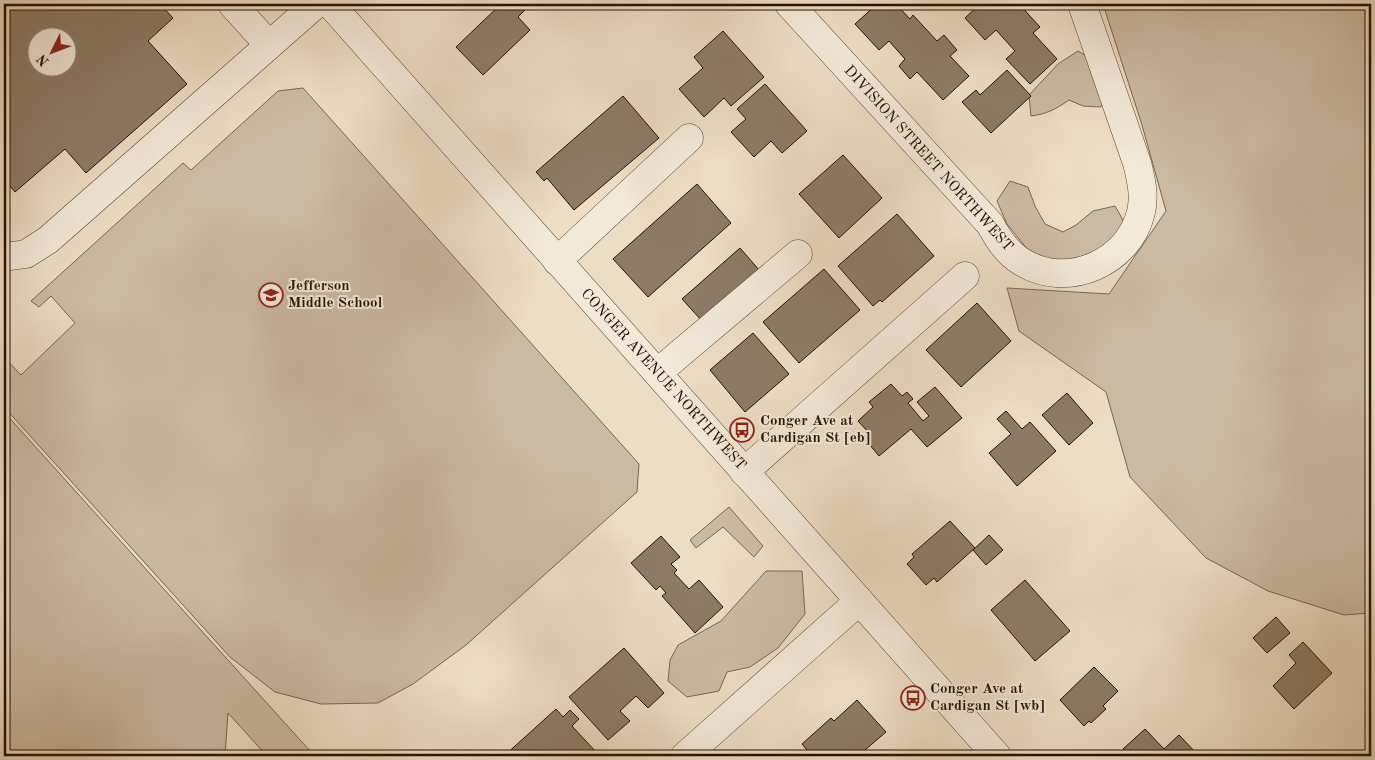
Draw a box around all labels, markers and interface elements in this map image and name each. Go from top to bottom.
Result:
north arrow [28,28,78,78]
text: N [34,51,52,69]
street label: DIVISION STREET NORTHWEST [841,63,1015,255]
place label: Jefferson Middle School [288,279,383,311]
school or university icon: Jefferson Middle School [258,282,284,308]
street label: CONGER AVENUE NORTHWEST [578,286,748,474]
place label: Conger Ave at Cardigan St [eb] [760,414,870,446]
bus stop icon: Conger Ave at Cardigan St [eb] [729,417,755,443]
place label: Conger Ave at Cardigan St [wb] [930,682,1045,714]
bus stop icon: Conger Ave at Cardigan St [wb] [900,685,926,711]

